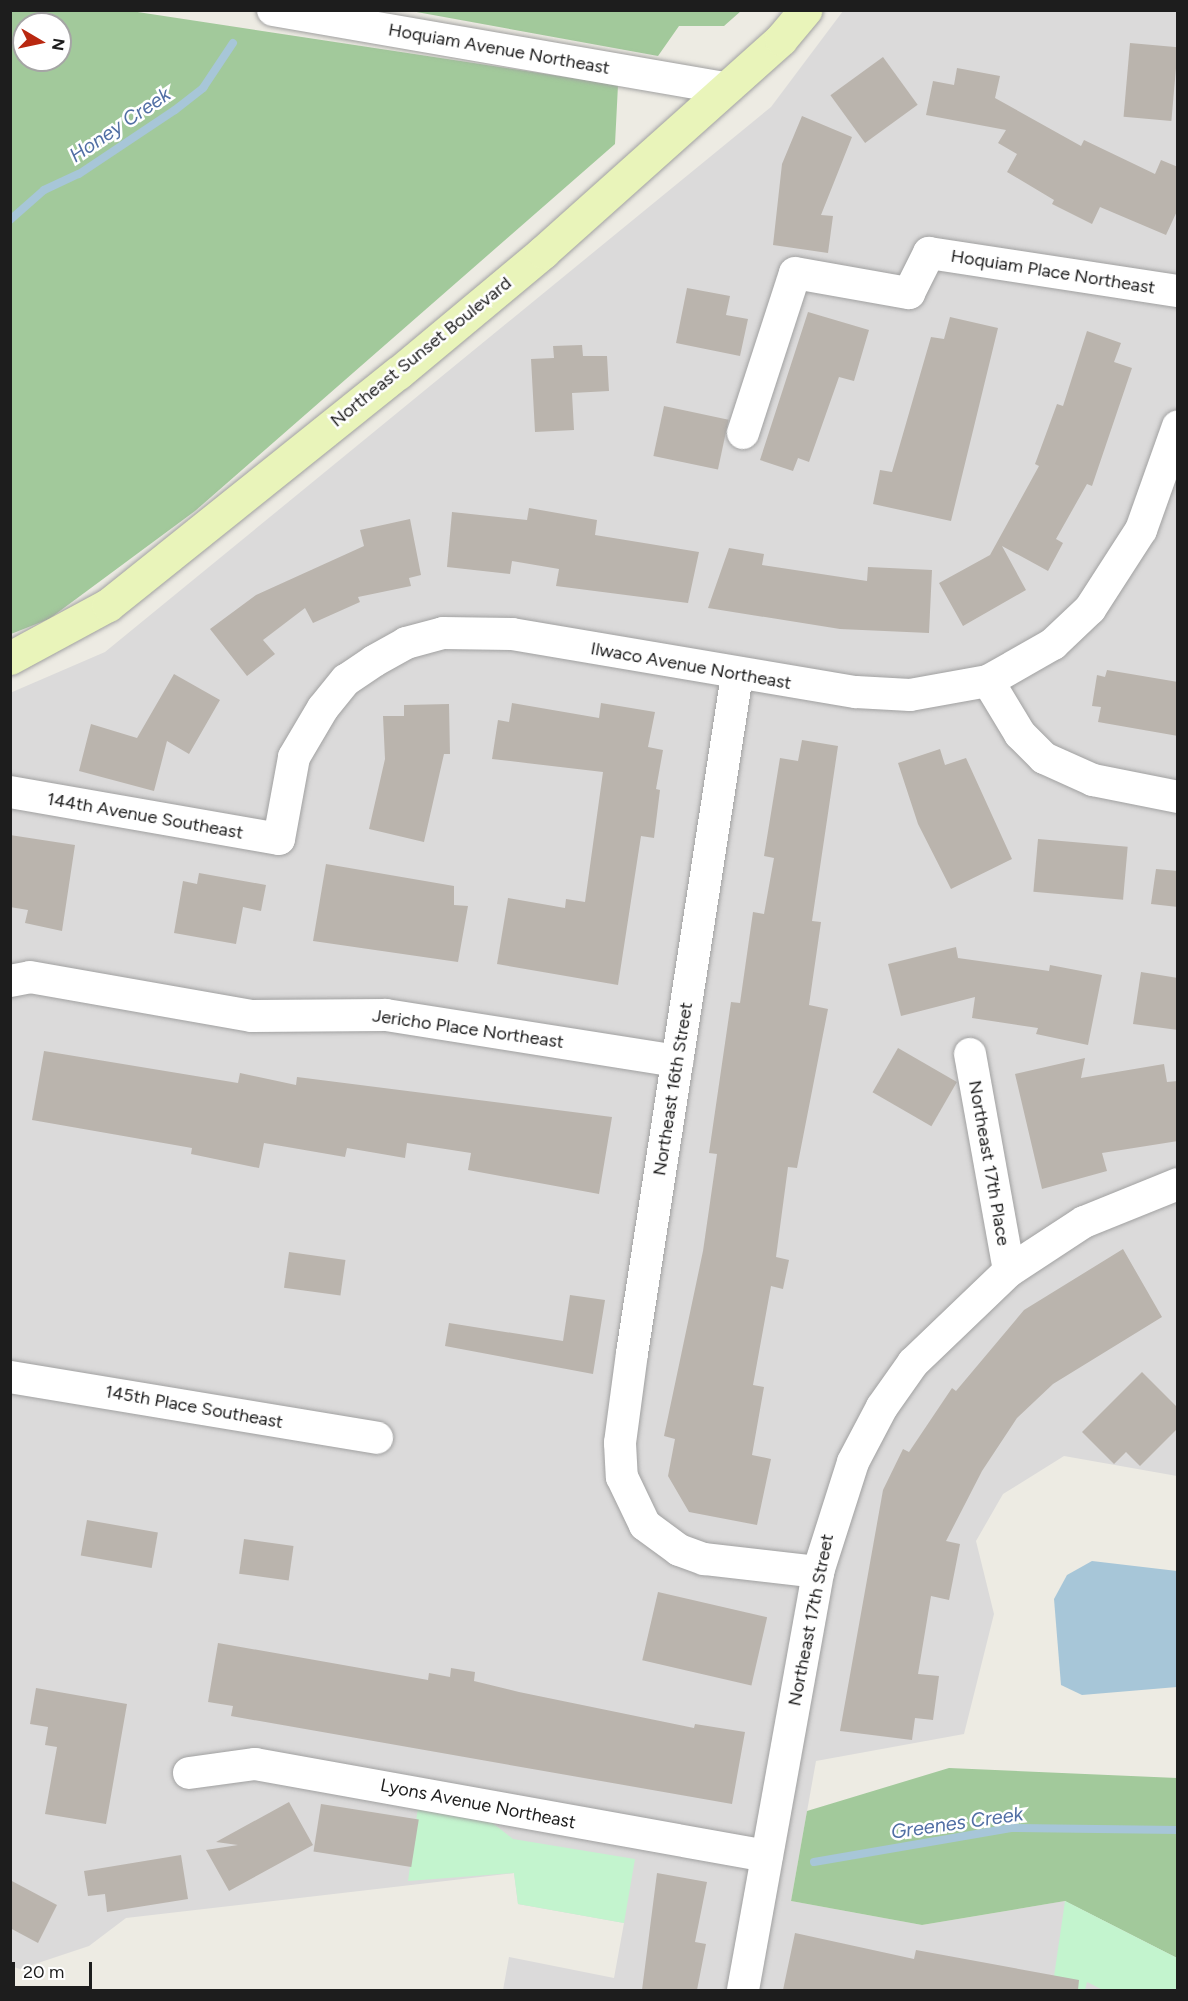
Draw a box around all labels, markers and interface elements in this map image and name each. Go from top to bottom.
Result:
north arrow [12,12,72,72]
street label: Hoquiam Avenue Northeast [387,19,611,79]
text: N [48,37,69,52]
water label: Honey Creek [65,82,175,168]
street label: Hoquiam Place Northeast [949,245,1157,299]
street label: Northeast Sunset Boulevard [326,272,516,432]
street label: Ilwaco Avenue Northeast [589,638,793,694]
street label: 144th Avenue Southeast [45,788,245,844]
street label: Northeast 16th Street [649,1001,697,1177]
street label: Jericho Place Northeast [371,1005,565,1053]
street label: Northeast 17th Place [964,1079,1014,1247]
street label: 145th Place Southeast [103,1381,285,1433]
street label: Northeast 17th Street [784,1532,838,1708]
street label: Lyons Avenue Northeast [378,1774,578,1834]
water label: Greenes Creek [889,1802,1025,1844]
scale bar [15,1950,94,1988]
text: 20 m [23,1961,64,1983]

